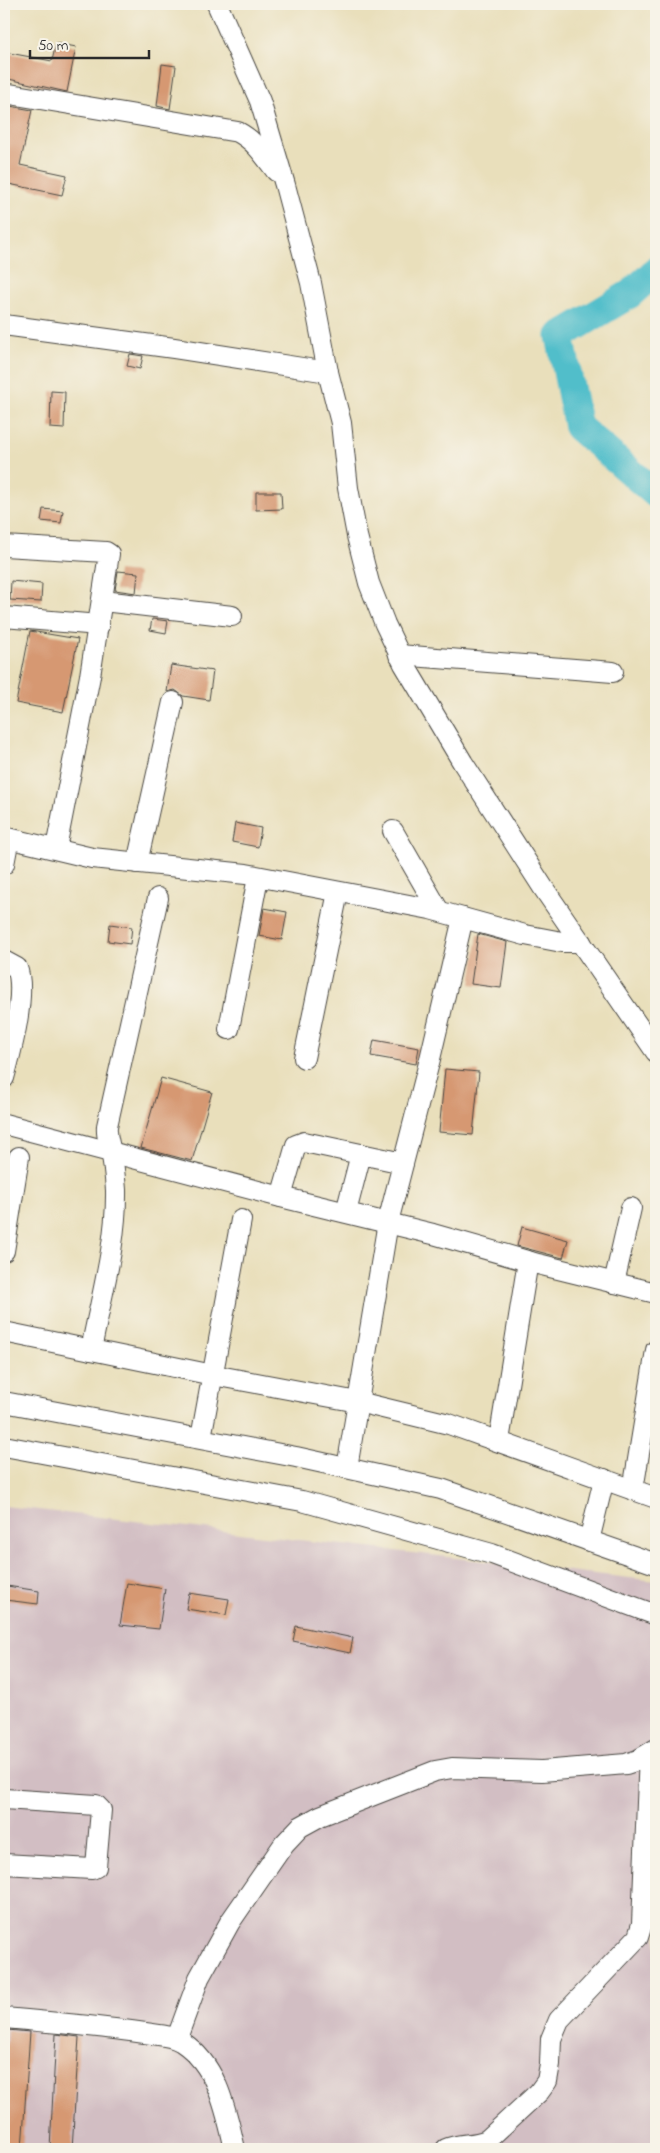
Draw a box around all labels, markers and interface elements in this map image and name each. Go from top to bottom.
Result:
scale bar [30,28,149,60]
text: 50 m [38,35,69,57]

